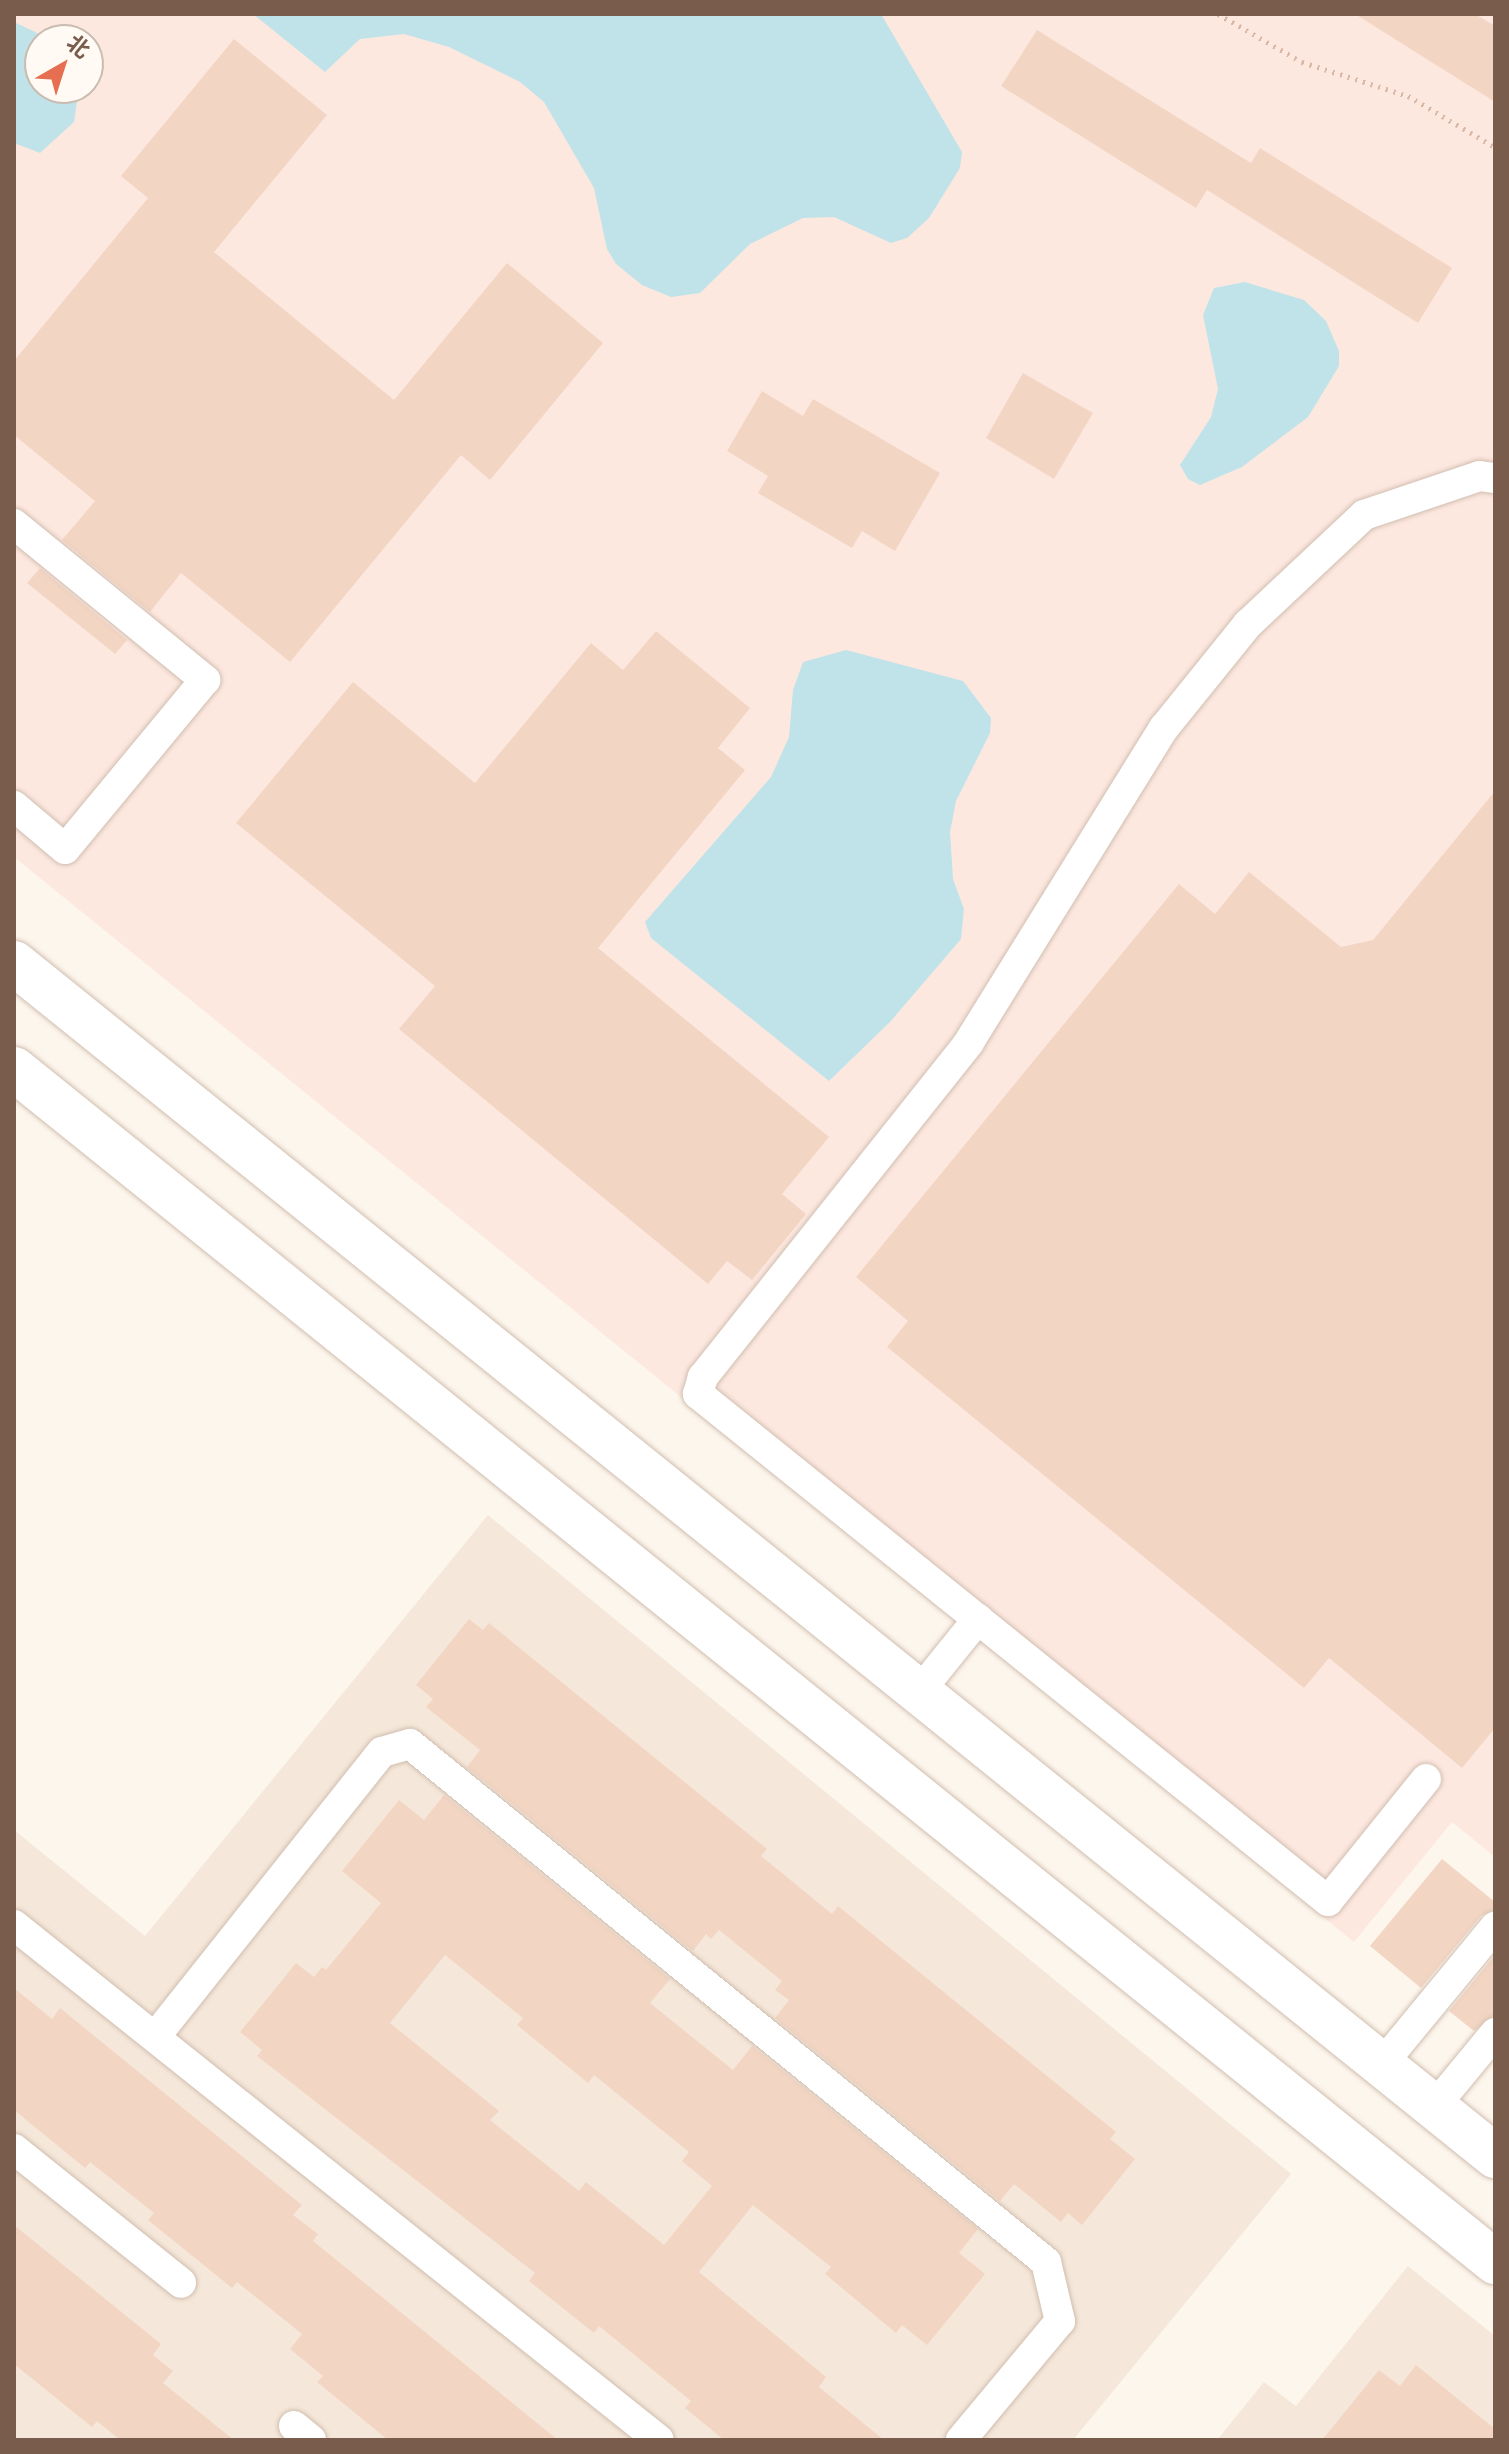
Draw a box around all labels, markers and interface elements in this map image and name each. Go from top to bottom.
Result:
north arrow [24,24,104,104]
text: 北 [61,29,95,64]

